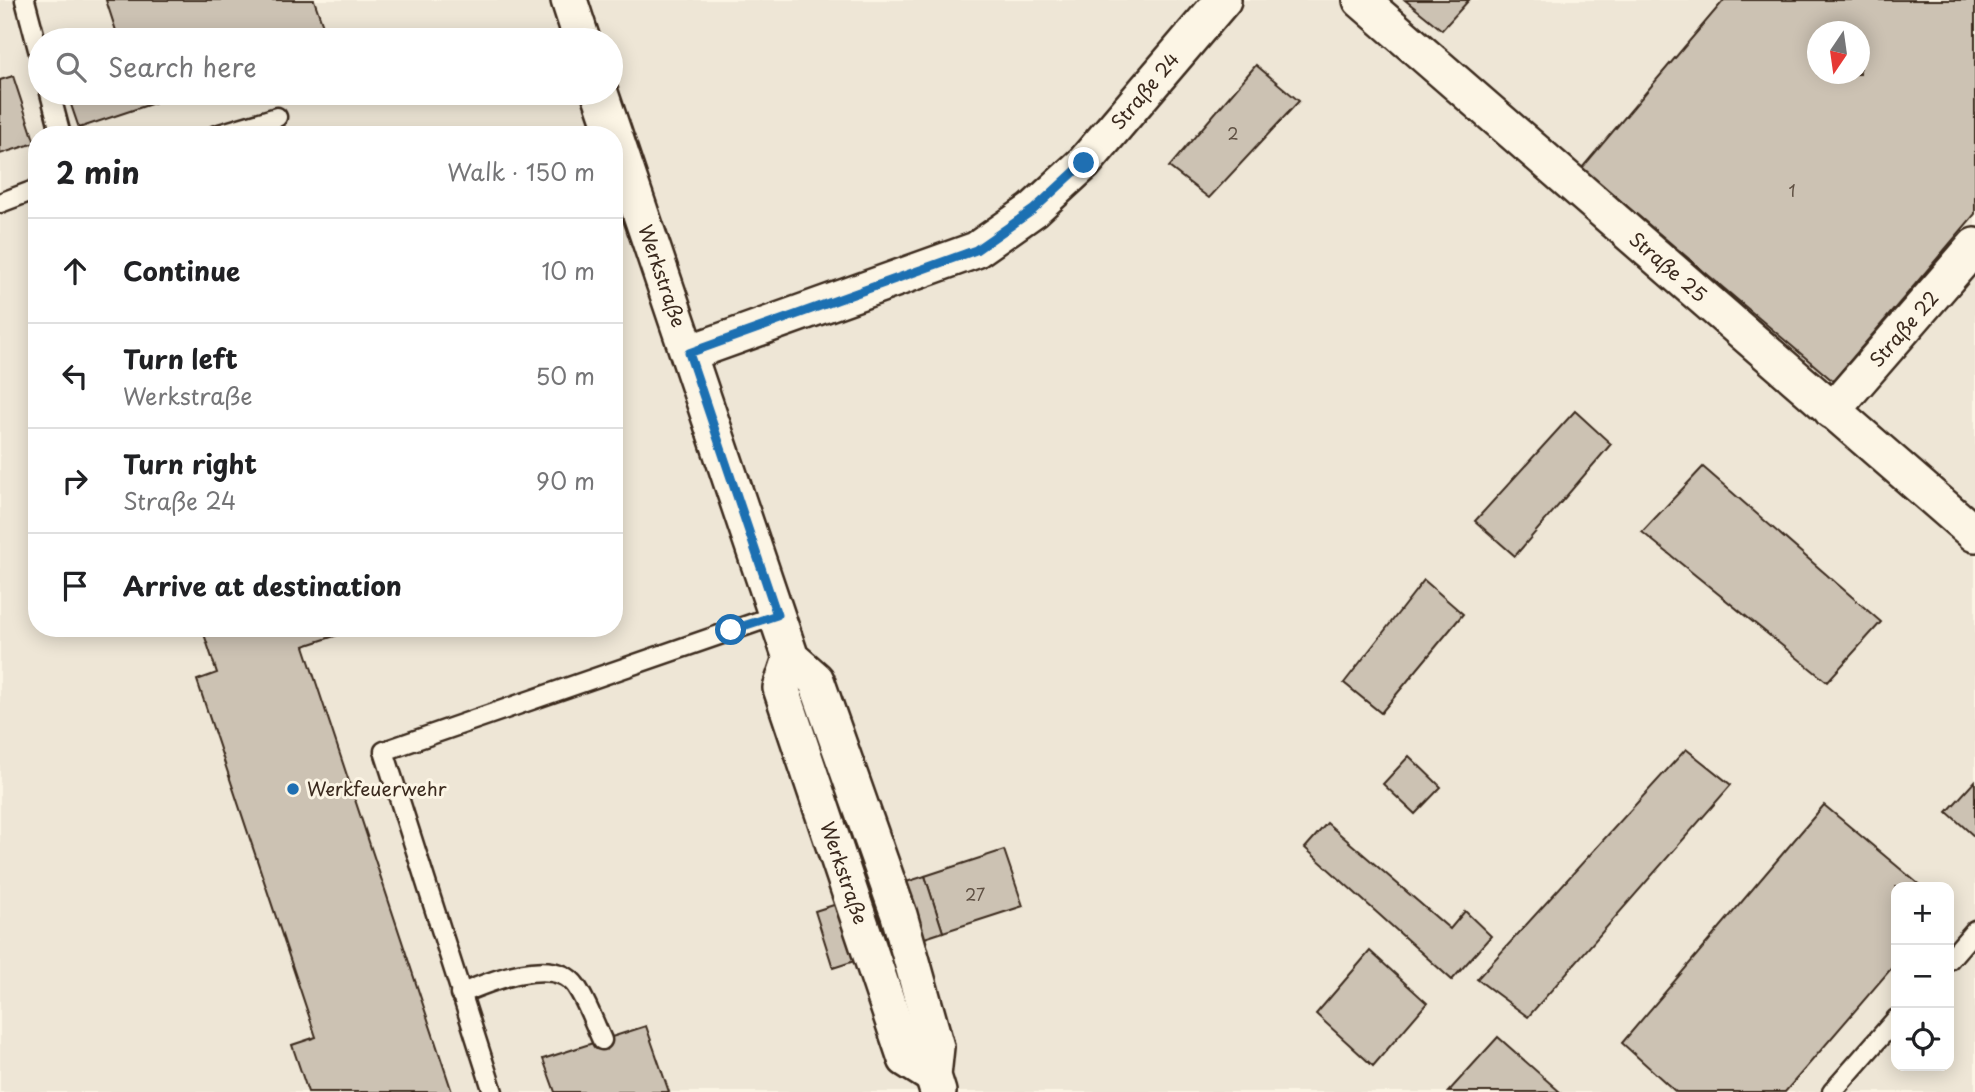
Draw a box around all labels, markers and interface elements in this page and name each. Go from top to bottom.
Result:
north arrow [1807,21,1870,84]
search box [28,28,623,105]
street label: Straße 24 [1103,46,1185,135]
text: Search here [108,47,257,86]
icon: search [52,48,90,86]
house number: 2 [1227,121,1239,145]
route end [1068,147,1099,178]
text: 2 min [56,149,140,194]
text: Walk · 150 m [447,154,595,189]
house number: 1 [1788,178,1796,202]
street label: Werkstraße [632,221,694,331]
street label: Straße 25 [1624,225,1714,308]
text: Continue [123,251,240,290]
icon: ahead [56,252,94,290]
text: 10 m [541,253,595,288]
street label: Straße 22 [1862,284,1944,373]
text: Turn left [123,339,238,378]
icon: left [56,357,94,395]
text: 50 m [535,358,595,393]
text: Werkstraße [123,378,253,413]
text: Turn right [123,444,257,483]
icon: right [56,462,94,500]
text: 90 m [536,463,595,498]
text: Straße 24 [123,483,236,518]
text: Arrive at destination [123,566,402,605]
icon: arrive [56,567,94,605]
route start [715,614,746,645]
place label: Werkfeuerwehr [307,774,447,802]
marker: Werkfeuerwehr [285,781,301,797]
street label: Werkstraße [814,818,876,928]
house number: 27 [965,882,985,906]
map controls [1891,882,1954,1071]
button: + [1891,882,1954,945]
button: − [1891,945,1954,1008]
button: locate [1891,1008,1954,1071]

